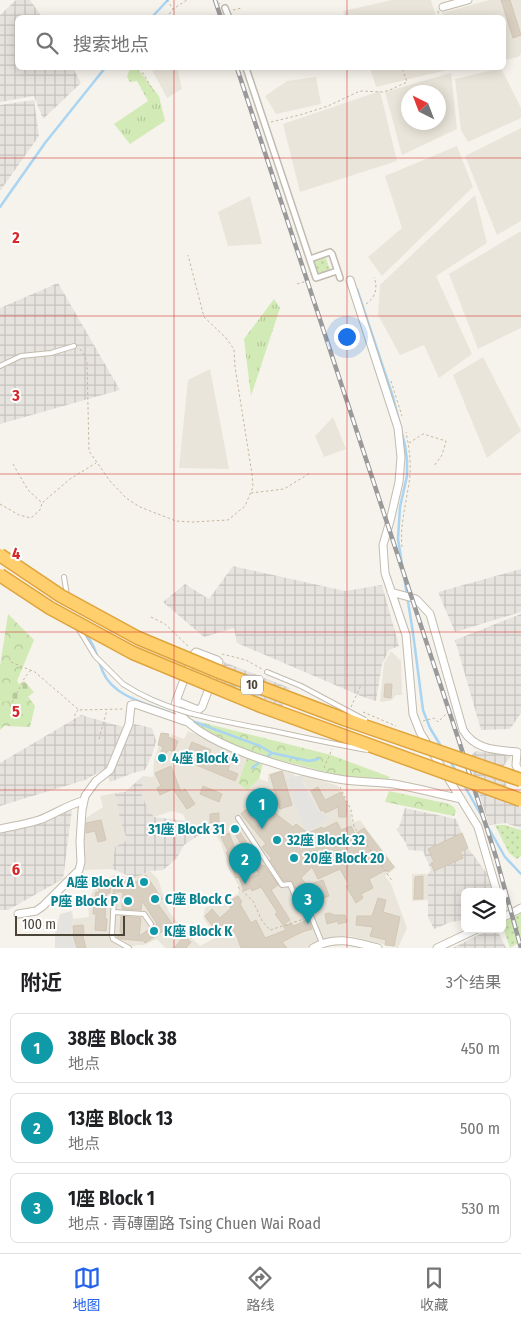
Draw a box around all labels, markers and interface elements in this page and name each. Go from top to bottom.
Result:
search box [15,15,506,70]
icon: search [33,29,61,57]
text: 搜索地点 [73,33,149,56]
north arrow [401,85,446,130]
text: 2 [11,228,20,247]
your location [334,324,360,350]
text: 3 [11,386,20,405]
text: 4 [12,544,20,563]
road number: 10 [241,676,263,694]
text: 5 [12,702,20,721]
place label: 4座 Block 4 [172,750,239,767]
marker: 4座 Block 4 [156,752,168,764]
pin: 1 [246,788,278,829]
place label: 31座 Block 31 [147,821,225,838]
marker: 31座 Block 31 [229,823,241,835]
place label: 32座 Block 32 [286,832,366,849]
marker: 32座 Block 32 [271,834,283,846]
pin: 2 [229,843,261,884]
place label: 20座 Block 20 [303,850,385,867]
marker: 20座 Block 20 [288,852,300,864]
text: 6 [12,860,20,879]
place label: A座 Block A [66,874,134,891]
marker: A座 Block A [138,876,150,888]
pin: 3 [292,883,324,924]
map controls [461,888,506,933]
button: layers [461,888,506,933]
place label: C座 Block C [165,891,232,908]
place label: P座 Block P [51,893,118,910]
marker: C座 Block C [149,893,161,905]
marker: P座 Block P [122,895,134,907]
scale bar [15,913,125,936]
text: 100 m [22,916,56,933]
place label: K座 Block K [164,923,233,940]
marker: K座 Block K [148,925,160,937]
text: 附近 [20,970,62,996]
text: 3个结果 [446,973,501,992]
text: 38座 Block 38 [68,1027,177,1050]
text: 1 [34,1039,40,1058]
text: 450 m [461,1039,500,1058]
text: 地点 [68,1054,100,1073]
text: 13座 Block 13 [68,1107,173,1130]
text: 2 [33,1119,41,1138]
text: 500 m [460,1119,500,1138]
text: 地点 [68,1134,100,1153]
text: 1座 Block 1 [68,1187,155,1210]
text: 3 [33,1199,41,1218]
text: 530 m [461,1199,500,1218]
text: 地点 · 青磚圍路 Tsing Chuen Wai Road [68,1214,321,1233]
tab: 地图 [73,1264,101,1314]
tab: 路线 [246,1264,274,1314]
tab: 收藏 [420,1264,448,1314]

